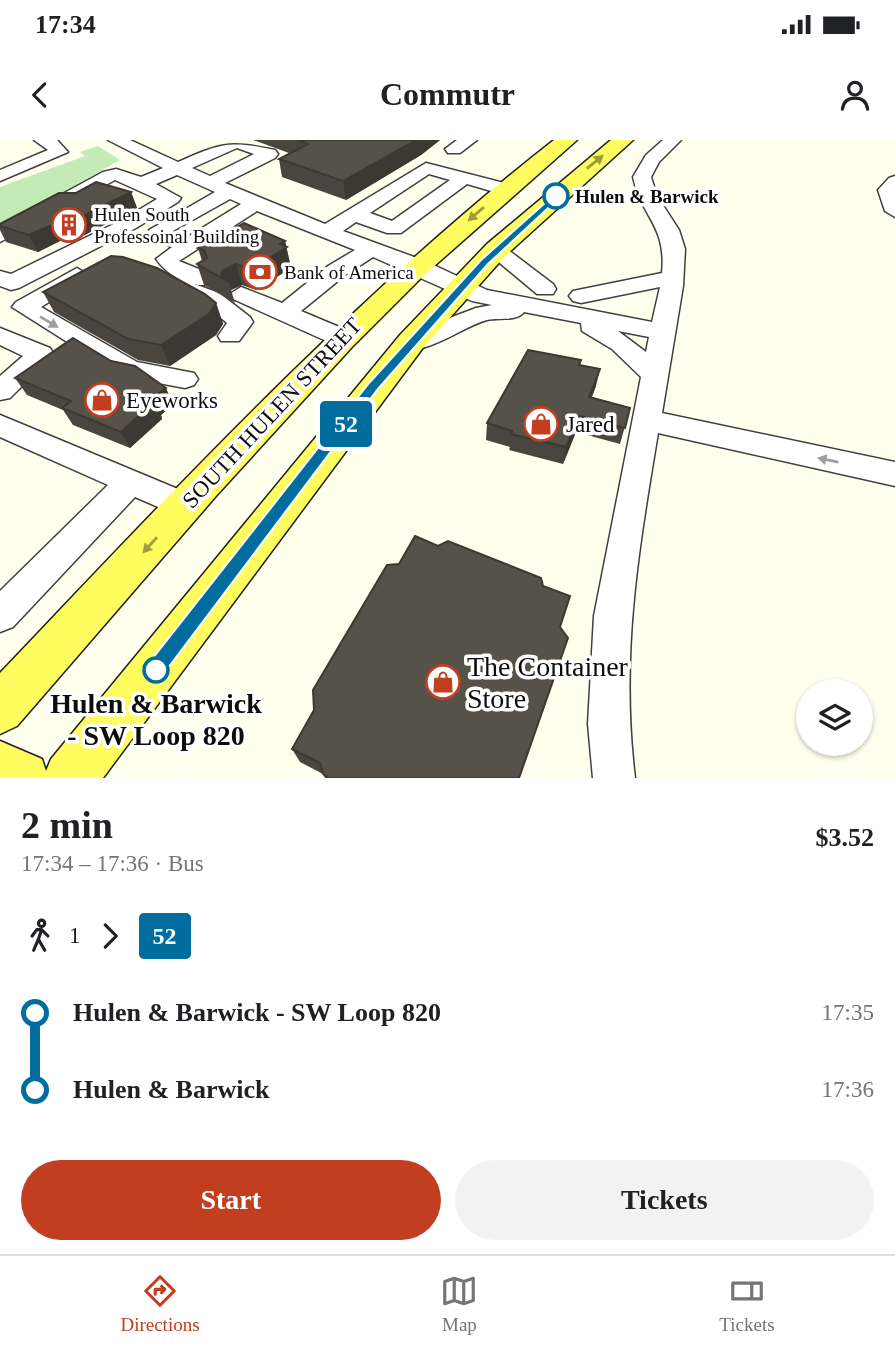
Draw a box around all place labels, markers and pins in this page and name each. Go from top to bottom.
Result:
marker: Hulen & Barwick [543,183,569,209]
place label: Hulen & Barwick [575,186,719,207]
place label: Hulen South Professoinal Building [94,204,260,247]
building icon: Hulen South Professoinal Building [50,206,88,244]
bank icon: Bank of America [241,253,279,291]
place label: Bank of America [284,262,414,283]
shop icon: Eyeworks [83,381,121,419]
place label: Eyeworks [126,388,218,413]
shop icon: Jared [522,405,560,443]
place label: Jared [566,412,615,437]
place label: The Container Store [467,651,629,714]
marker: Hulen & Barwick - SW Loop 820 [143,657,169,683]
shop icon: The Container Store [424,663,462,701]
place label: Hulen & Barwick - SW Loop 820 [50,688,262,751]

